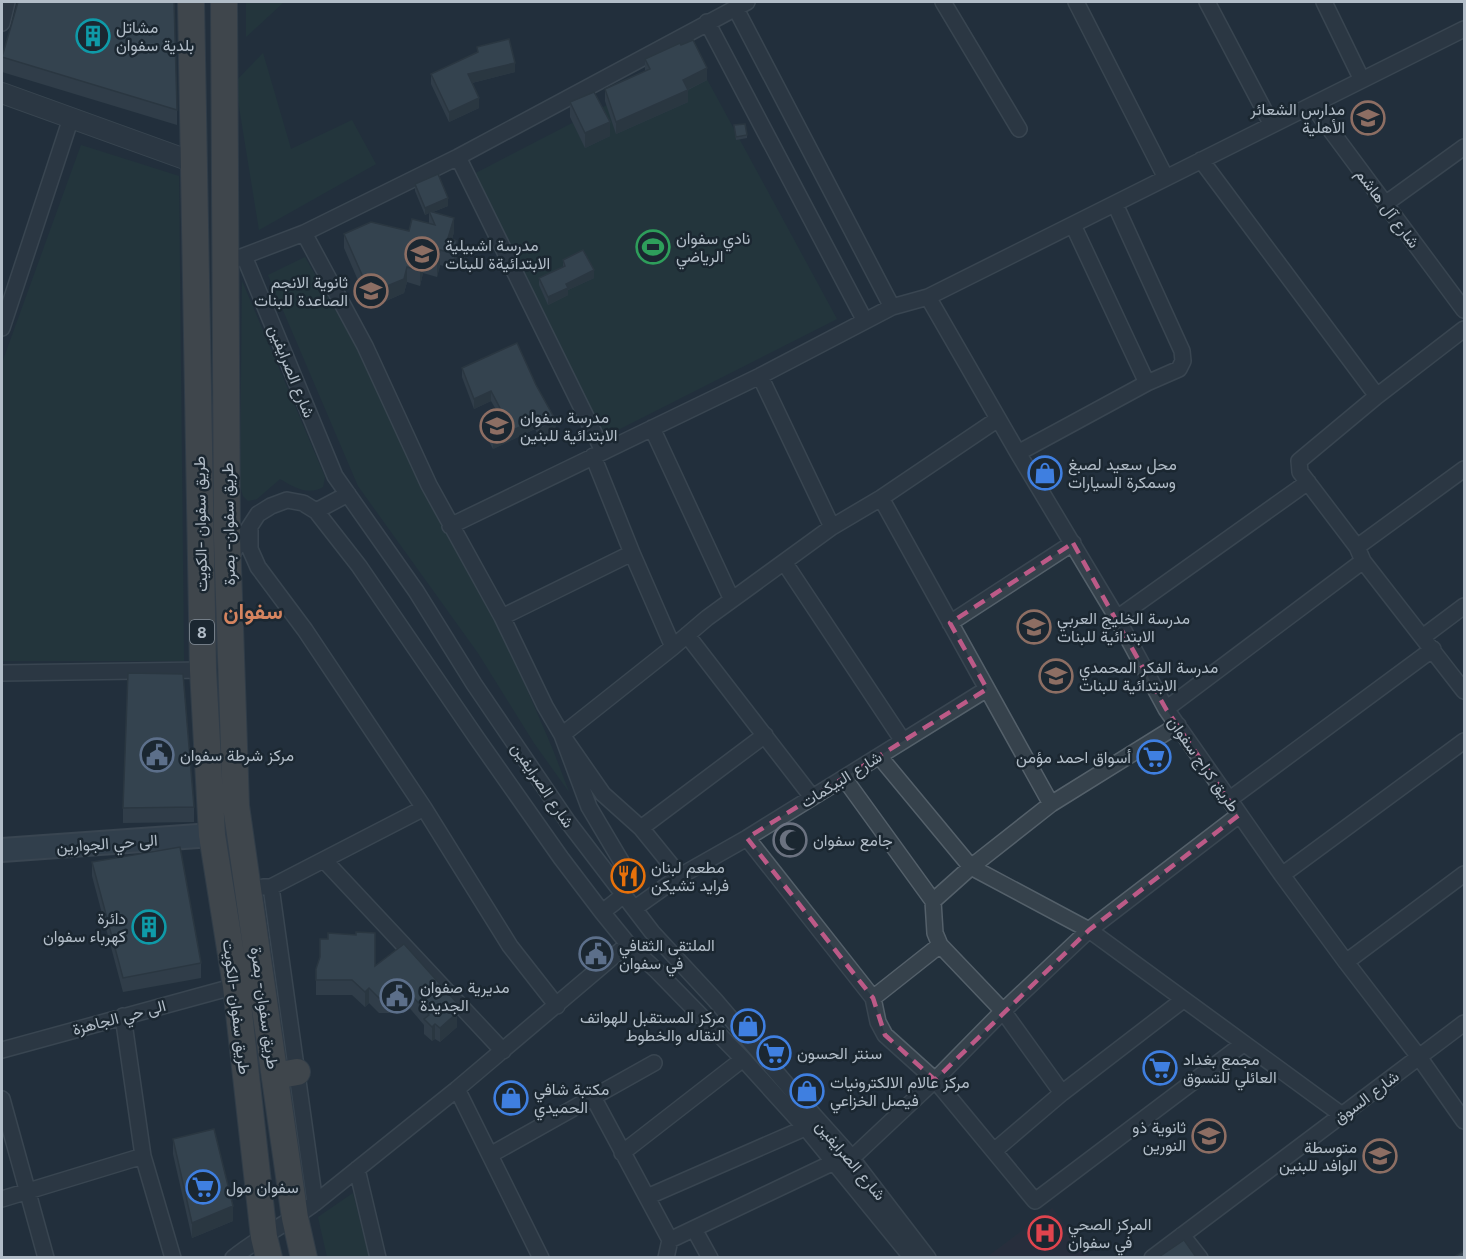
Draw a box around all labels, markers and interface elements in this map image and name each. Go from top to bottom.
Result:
place label: مشاتل بلدية سفوان [116,17,194,56]
building icon: مشاتل بلدية سفوان [75,18,111,54]
place label: مدارس الشعائر الأهلية [1249,99,1345,137]
school or university icon: مدارس الشعائر الأهلية [1350,100,1386,136]
street label: شارع آل هاشم [1350,164,1424,253]
place label: نادي سفوان الرياضي [676,228,750,270]
sports icon: نادي سفوان الرياضي [635,229,671,265]
place label: مدرسة اشبيلية الابتدائيةة للبنات [445,235,550,273]
school or university icon: مدرسة اشبيلية الابتدائيةة للبنات [404,236,440,272]
place label: ثانوية الانجم الصاعدة للبنات [254,272,348,310]
school or university icon: ثانوية الانجم الصاعدة للبنات [353,273,389,309]
street label: شارع الصرايفين [262,322,320,421]
place label: مدرسة سفوان الابتدائية للبنين [520,407,618,446]
school or university icon: مدرسة سفوان الابتدائية للبنين [479,408,515,444]
place label: محل سعيد لصبغ وسمكرة السيارات [1068,454,1177,493]
shop icon: محل سعيد لصبغ وسمكرة السيارات [1027,455,1063,491]
street label: طريق سفوان -الكويت [189,456,212,592]
street label: طريق سفوان- بصرة [217,462,240,586]
district label: سفوان [223,598,283,625]
place label: مدرسة الخليج العربي الابتدائية للبنات [1057,608,1190,646]
school or university icon: مدرسة الخليج العربي الابتدائية للبنات [1016,609,1052,645]
road number: 8 [190,620,214,644]
place label: مدرسة الفكر المحمدي الابتدائية للبنات [1079,657,1218,695]
school or university icon: مدرسة الفكر المحمدي الابتدائية للبنات [1038,658,1074,694]
street label: طريق كراج سفوان [1162,712,1244,817]
public building icon: مركز شرطة سفوان [139,737,175,773]
street label: شارع الصرايفين [506,739,579,832]
supermarket icon: أسواق احمد مؤمن [1136,739,1172,775]
place label: مركز شرطة سفوان [180,745,294,766]
street label: شارع البيكمات [797,746,886,814]
place label: أسواق احمد مؤمن [1016,747,1131,768]
mosque icon: جامع سفوان [772,822,808,858]
street label: الى حي الجوارين [56,829,159,861]
place label: جامع سفوان [813,830,893,852]
place label: مطعم لبنان فرايد تشيكن [651,857,729,896]
restaurant icon: مطعم لبنان فرايد تشيكن [610,858,646,894]
place label: دائرة كهرباء سفوان [43,908,126,947]
building icon: دائرة كهرباء سفوان [131,909,167,945]
place label: الملتقى الثقافي في سفوان [619,935,715,977]
public building icon: الملتقى الثقافي في سفوان [578,936,614,972]
street label: طريق سفوان -الكويت [218,938,255,1076]
street label: طريق سفوان- بصرة [246,946,283,1071]
place label: مديرية صفوان الجديدة [420,977,510,1015]
public building icon: مديرية صفوان الجديدة [379,978,415,1014]
street label: الى حي الجاهزة [70,995,169,1043]
place label: مركز المستقبل للهواتف النقاله والخطوط [580,1007,725,1046]
shop icon: مركز المستقبل للهواتف النقاله والخطوط [730,1008,766,1044]
supermarket icon: سنتر الحسون [756,1035,792,1071]
place label: سنتر الحسون [797,1043,882,1064]
place label: مجمع بغداد العائلي للتسوق [1183,1049,1277,1091]
supermarket icon: مجمع بغداد العائلي للتسوق [1142,1050,1178,1086]
street label: شارع السوق [1329,1066,1404,1130]
place label: مركز عالام الالكترونيات فيصل الخزاعي [830,1072,970,1114]
shop icon: مركز عالام الالكترونيات فيصل الخزاعي [789,1073,825,1109]
place label: مكتبة شافي الحميدي [534,1079,609,1121]
shop icon: مكتبة شافي الحميدي [493,1080,529,1116]
street label: شارع الصرايفين [810,1116,890,1205]
place label: ثانوية ذو النورين [1132,1117,1186,1156]
school or university icon: ثانوية ذو النورين [1191,1118,1227,1154]
place label: متوسطة الوافد للبنين [1279,1137,1357,1176]
school or university icon: متوسطة الوافد للبنين [1362,1138,1398,1174]
supermarket icon: سفوان مول [185,1169,221,1205]
place label: سفوان مول [226,1177,299,1198]
place label: المركز الصحي في سفوان [1068,1214,1151,1256]
hospital icon: المركز الصحي في سفوان [1027,1215,1063,1251]

